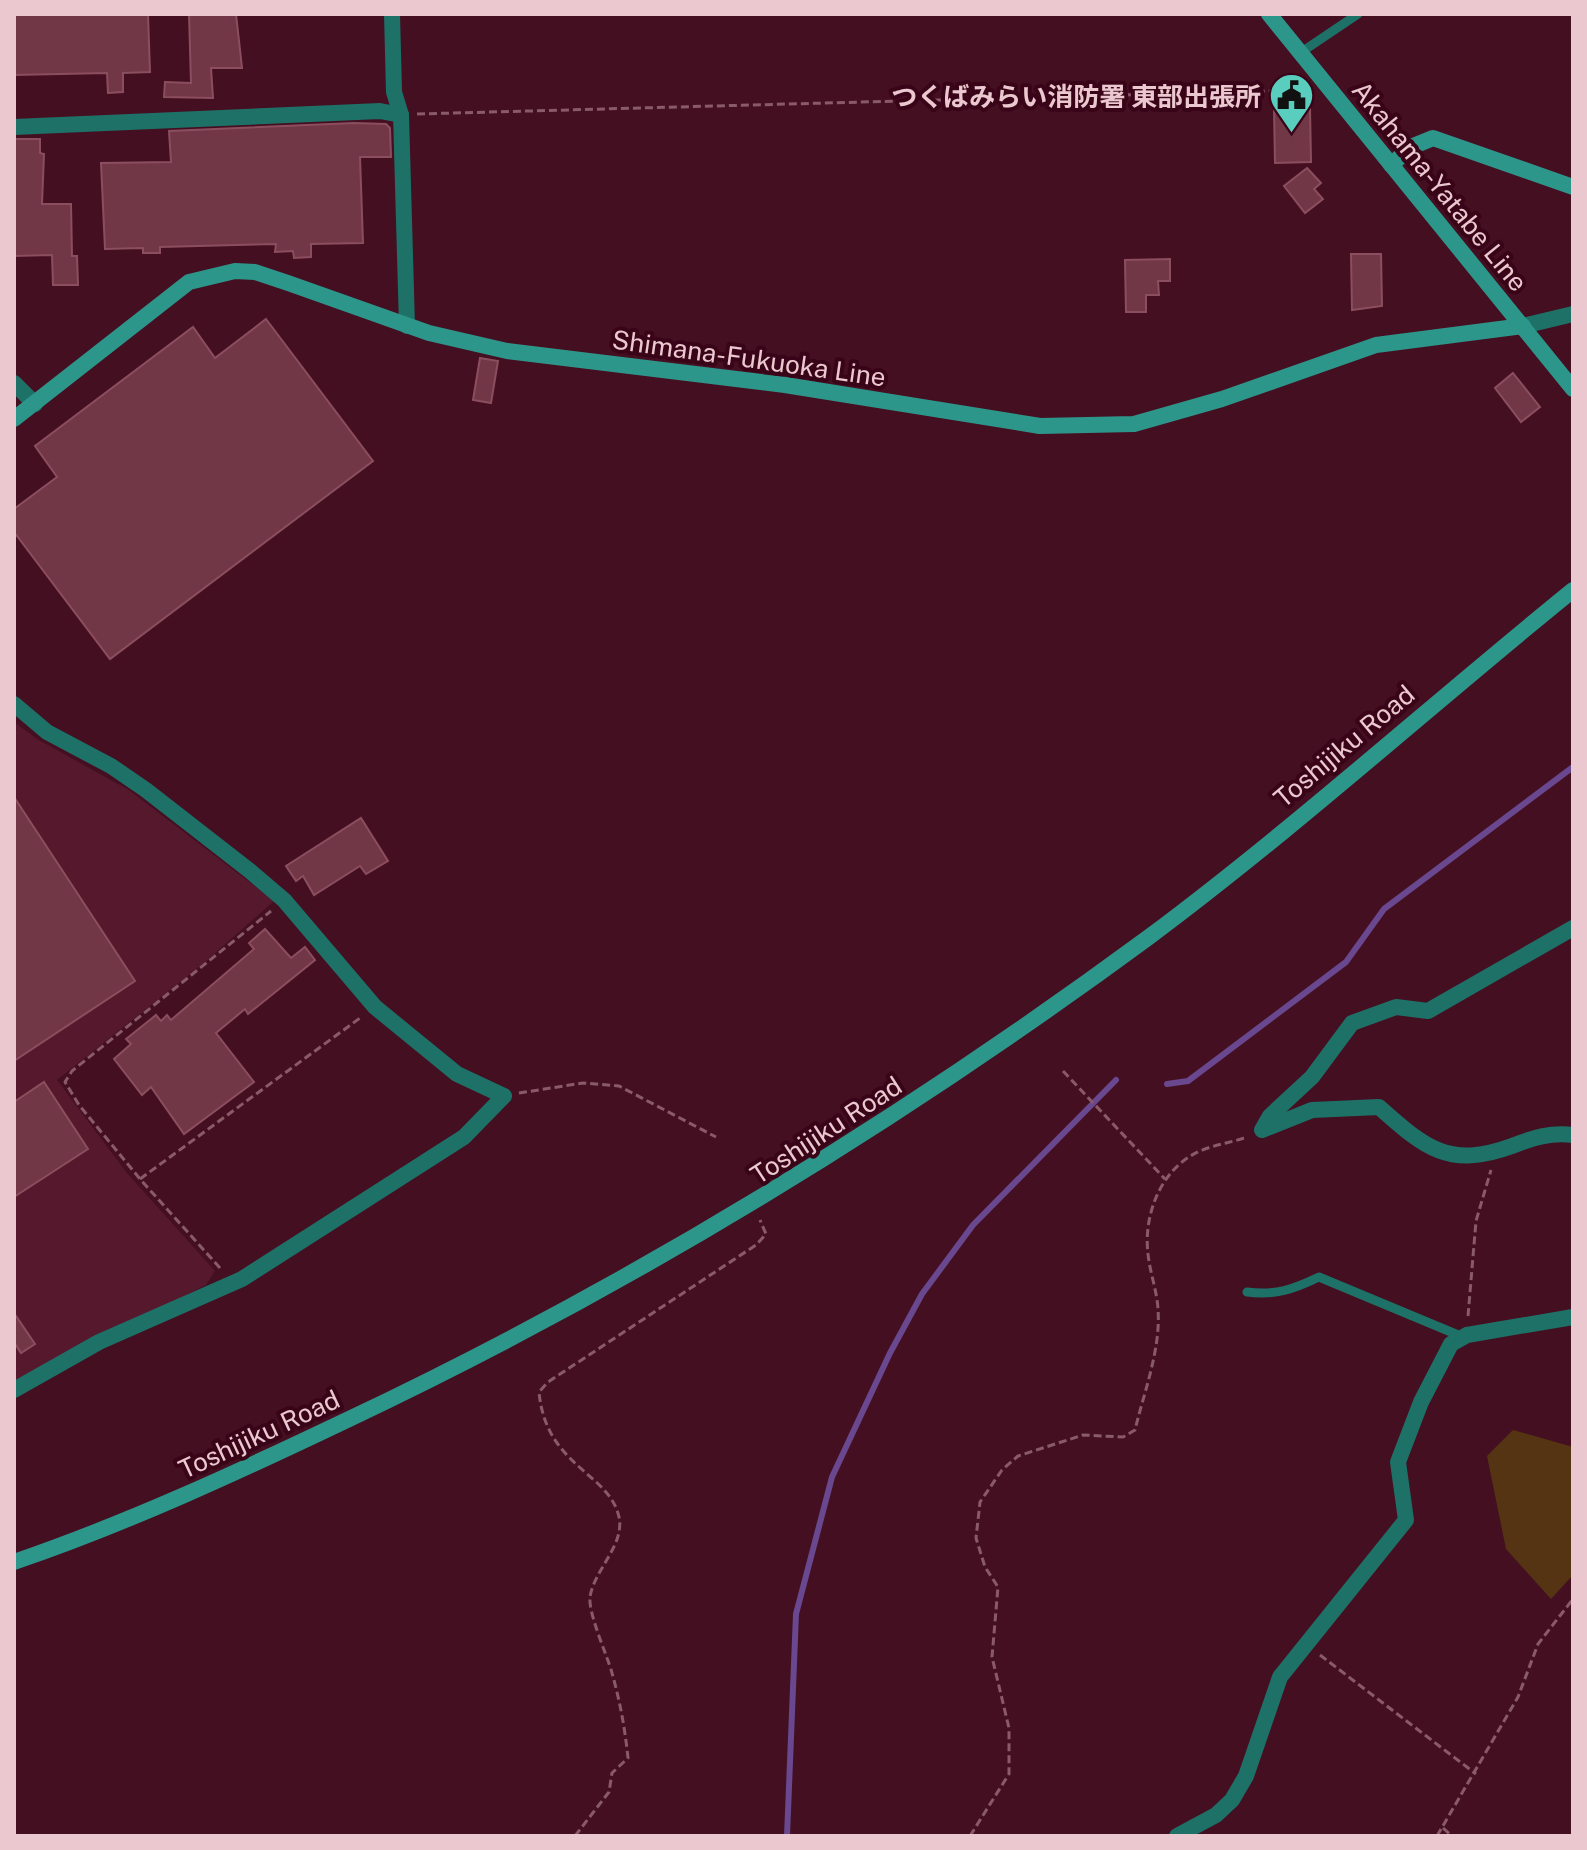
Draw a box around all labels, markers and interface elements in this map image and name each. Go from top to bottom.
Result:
public building icon: つくばみらい消防署 東部出張所 [1268,72,1316,135]
street label: Akahama-Yatabe Line [1346,75,1534,297]
place label: つくばみらい消防署 東部出張所 [891,81,1261,112]
street label: Shimana-Fukuoka Line [610,323,888,393]
street label: Toshijiku Road [1267,678,1421,814]
street label: Toshijiku Road [745,1070,907,1190]
street label: Toshijiku Road [174,1383,344,1485]

